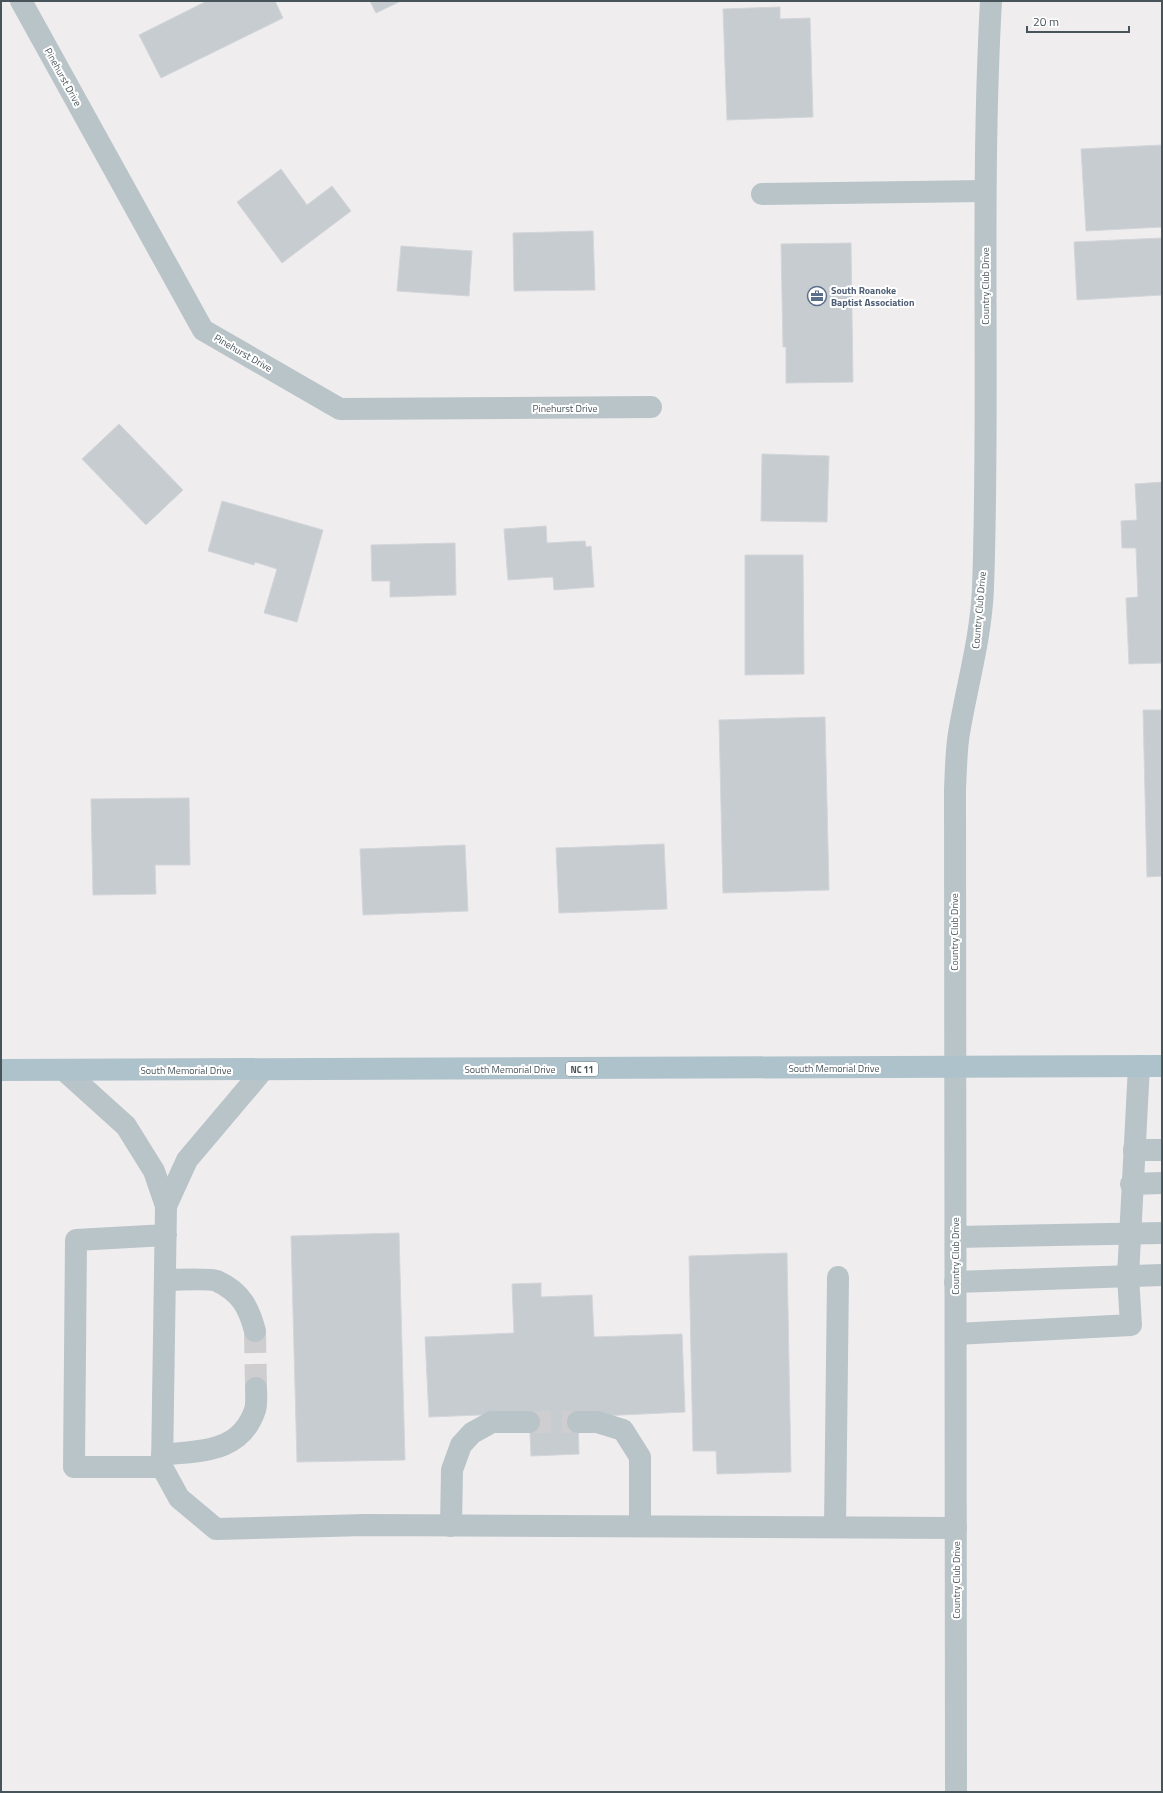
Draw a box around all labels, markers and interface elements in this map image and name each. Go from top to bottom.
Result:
scale bar [1027,8,1129,34]
text: 20 m [1033,12,1059,31]
street label: Pinehurst Drive [41,45,85,109]
street label: Country Club Drive [978,247,993,325]
place label: South Roanoke Baptist Association [831,283,914,310]
office icon: South Roanoke Baptist Association [806,285,828,307]
street label: Pinehurst Drive [211,330,275,376]
street label: Pinehurst Drive [533,401,597,416]
street label: Country Club Drive [968,571,990,649]
street label: Country Club Drive [947,893,962,971]
street label: South Memorial Drive [788,1061,880,1076]
street label: South Memorial Drive [464,1062,556,1077]
road number: NC 11 [566,1062,598,1076]
street label: South Memorial Drive [140,1063,232,1078]
street label: Country Club Drive [948,1217,963,1295]
street label: Country Club Drive [949,1541,964,1619]

